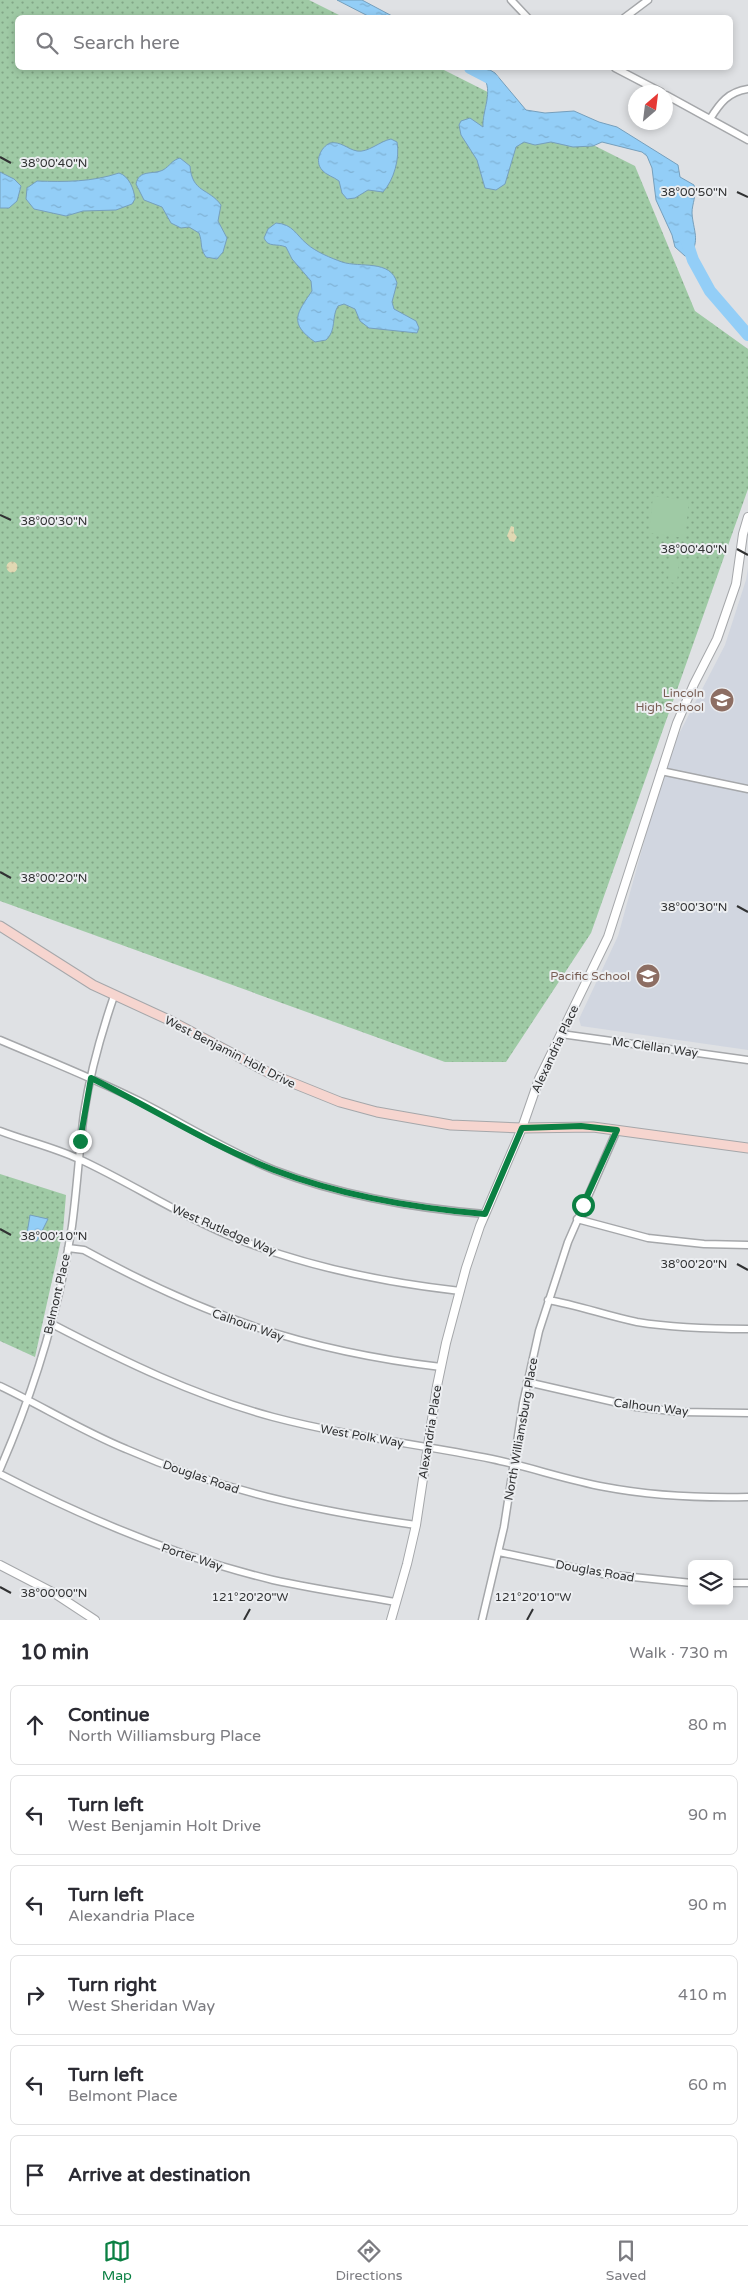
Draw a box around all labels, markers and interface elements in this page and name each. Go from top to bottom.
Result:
search box [15,15,733,70]
icon: search [33,29,61,57]
text: Search here [73,32,180,54]
north arrow [628,85,673,130]
text: 38°00'40"N [21,156,88,170]
text: 38°00'50"N [661,185,728,199]
text: 38°00'30"N [21,514,88,528]
text: 38°00'40"N [661,542,728,556]
place label: Lincoln High School [635,686,704,714]
school or university icon: Lincoln High School [709,687,735,713]
text: 38°00'20"N [21,871,88,885]
text: 38°00'30"N [661,900,728,914]
school or university icon: Pacific School [635,963,661,989]
place label: Pacific School [550,969,630,983]
street label: Alexandria Place [529,1003,582,1095]
street label: West Benjamin Holt Drive [162,1013,298,1091]
street label: Mc Clellan Way [611,1034,700,1060]
route end [69,1130,92,1153]
route start [572,1194,595,1217]
street label: West Rutledge Way [170,1202,279,1259]
text: 38°00'10"N [21,1229,88,1243]
street label: Belmont Place [41,1252,73,1336]
text: 38°00'20"N [661,1257,728,1271]
street label: Calhoun Way [210,1306,286,1344]
street label: North Williamsburg Place [502,1356,540,1501]
street label: Alexandria Place [416,1384,444,1480]
street label: Calhoun Way [613,1395,690,1419]
street label: West Polk Way [319,1422,405,1450]
street label: Douglas Road [161,1457,241,1497]
street label: Porter Way [160,1541,225,1574]
street label: Douglas Road [555,1557,635,1585]
map controls [688,1560,733,1605]
button: layers [688,1560,733,1605]
text: 38°00'00"N [21,1586,88,1600]
text: 121°20'20"W [211,1590,289,1604]
text: 121°20'10"W [494,1590,572,1604]
text: 10 min [20,1640,89,1665]
text: Walk · 730 m [629,1643,728,1663]
text: Continue [68,1704,150,1726]
icon: ahead [21,1711,49,1739]
text: 80 m [688,1715,727,1735]
text: North Williamsburg Place [68,1726,261,1746]
text: Turn left [68,1794,144,1816]
icon: left [21,1801,49,1829]
text: 90 m [688,1805,727,1825]
text: West Benjamin Holt Drive [68,1816,261,1836]
text: Turn left [68,1884,144,1906]
icon: left [21,1891,49,1919]
text: 90 m [688,1895,727,1915]
text: Alexandria Place [68,1906,195,1926]
text: Turn right [68,1974,156,1996]
icon: right [21,1981,49,2009]
text: 410 m [678,1985,727,2005]
text: West Sheridan Way [68,1996,215,2016]
text: Turn left [68,2064,144,2086]
icon: left [21,2071,49,2099]
text: 60 m [688,2075,727,2095]
text: Belmont Place [68,2086,177,2106]
icon: arrive [21,2161,49,2189]
text: Arrive at destination [68,2164,251,2186]
tab: Map [102,2237,132,2284]
tab: Directions [335,2237,402,2284]
tab: Saved [606,2237,646,2284]

